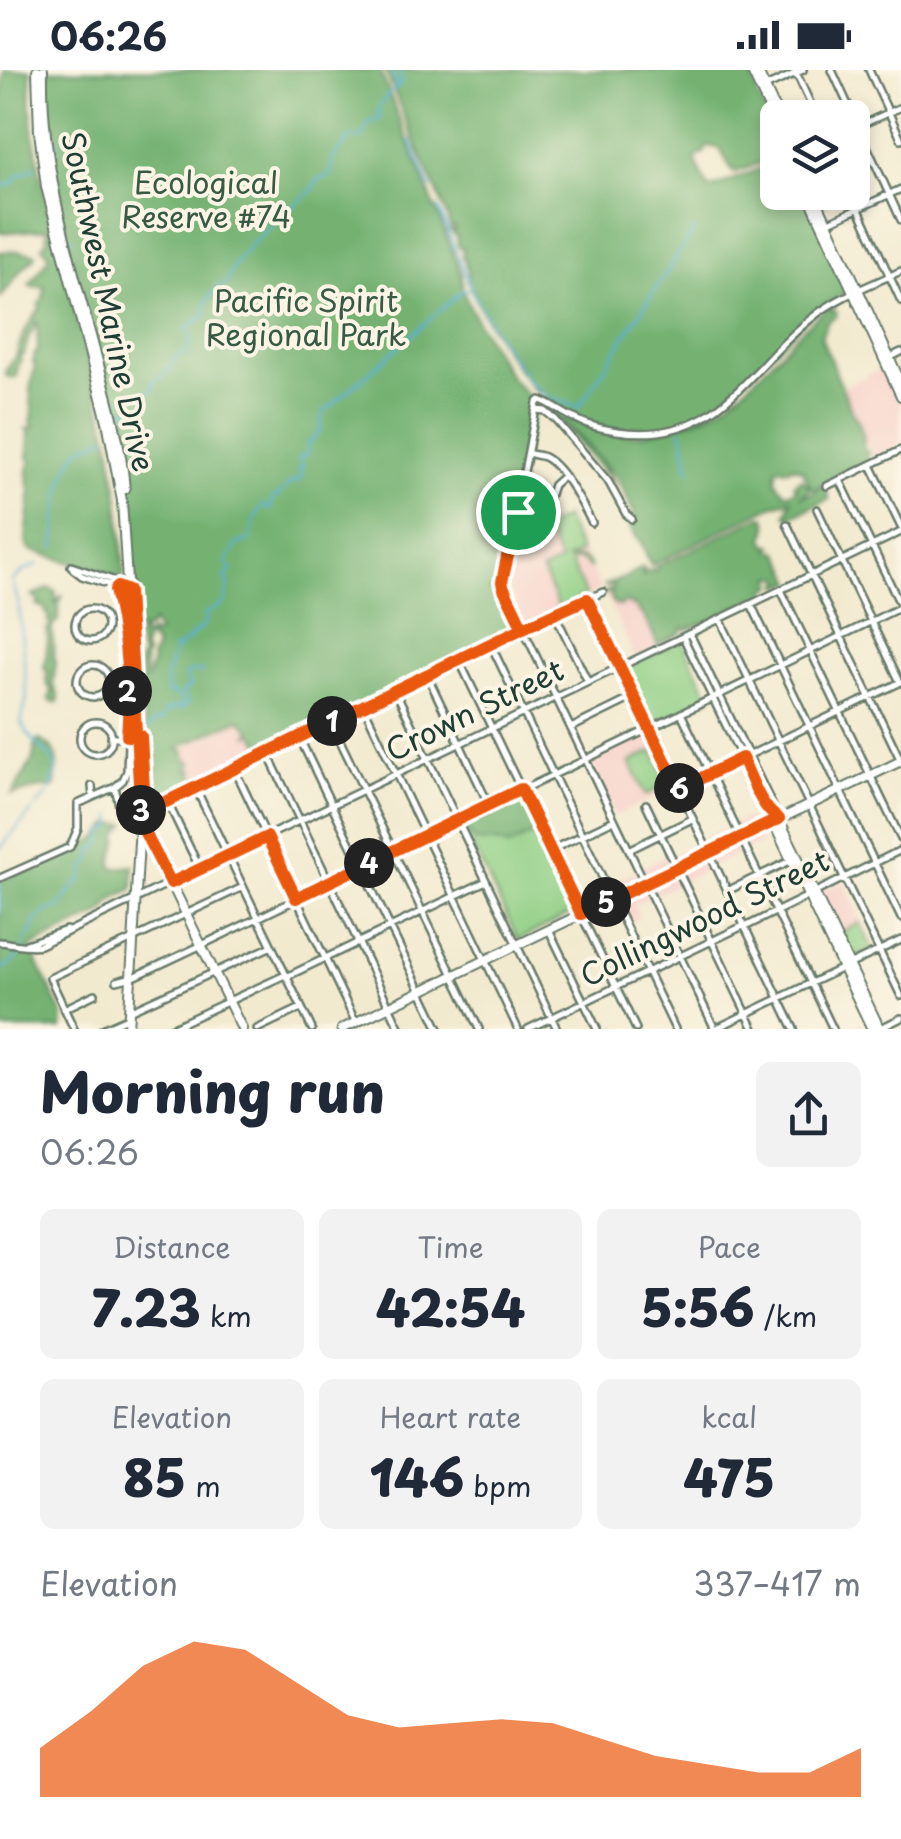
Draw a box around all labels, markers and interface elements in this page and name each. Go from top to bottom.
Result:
text: 06:26 [50,7,167,64]
map controls [760,100,870,210]
button: layers [760,100,870,210]
street label: Southwest Marine Drive [51,128,167,475]
park label: Ecological Reserve #74 [121,159,291,238]
park label: Pacific Spirit Regional Park [206,277,406,356]
pin [476,470,561,555]
icon: arrive [491,485,546,540]
street label: Crown Street [377,646,571,771]
pin: 2 [102,666,152,716]
text: 2 [117,669,137,712]
pin: 1 [307,696,357,746]
text: 1 [325,699,339,742]
pin: 6 [654,763,704,813]
text: 6 [669,766,689,809]
pin: 3 [116,785,166,835]
text: 3 [132,788,150,831]
street label: Collingwood Street [572,837,836,997]
pin: 4 [344,838,394,888]
text: 4 [359,841,379,884]
pin: 5 [581,877,631,927]
text: 5 [597,880,615,923]
text: Morning run [40,1049,385,1132]
button: share [756,1062,861,1167]
text: 06:26 [40,1128,139,1176]
text: Distance [113,1225,231,1268]
text: Time [417,1225,484,1268]
text: Pace [698,1225,761,1268]
text: 7.23 [92,1268,201,1344]
text: 42:54 [376,1268,525,1344]
text: 5:56 [641,1268,755,1344]
text: km [201,1294,252,1337]
text: /km [755,1294,817,1337]
text: Elevation [111,1395,232,1438]
text: Heart rate [380,1395,521,1438]
text: kcal [701,1395,757,1438]
text: 85 [123,1438,186,1514]
text: 146 [370,1438,464,1514]
text: 475 [683,1438,775,1514]
text: m [186,1464,221,1507]
text: bpm [464,1464,531,1507]
text: Elevation [40,1559,178,1607]
text: 337–417 m [693,1559,861,1607]

